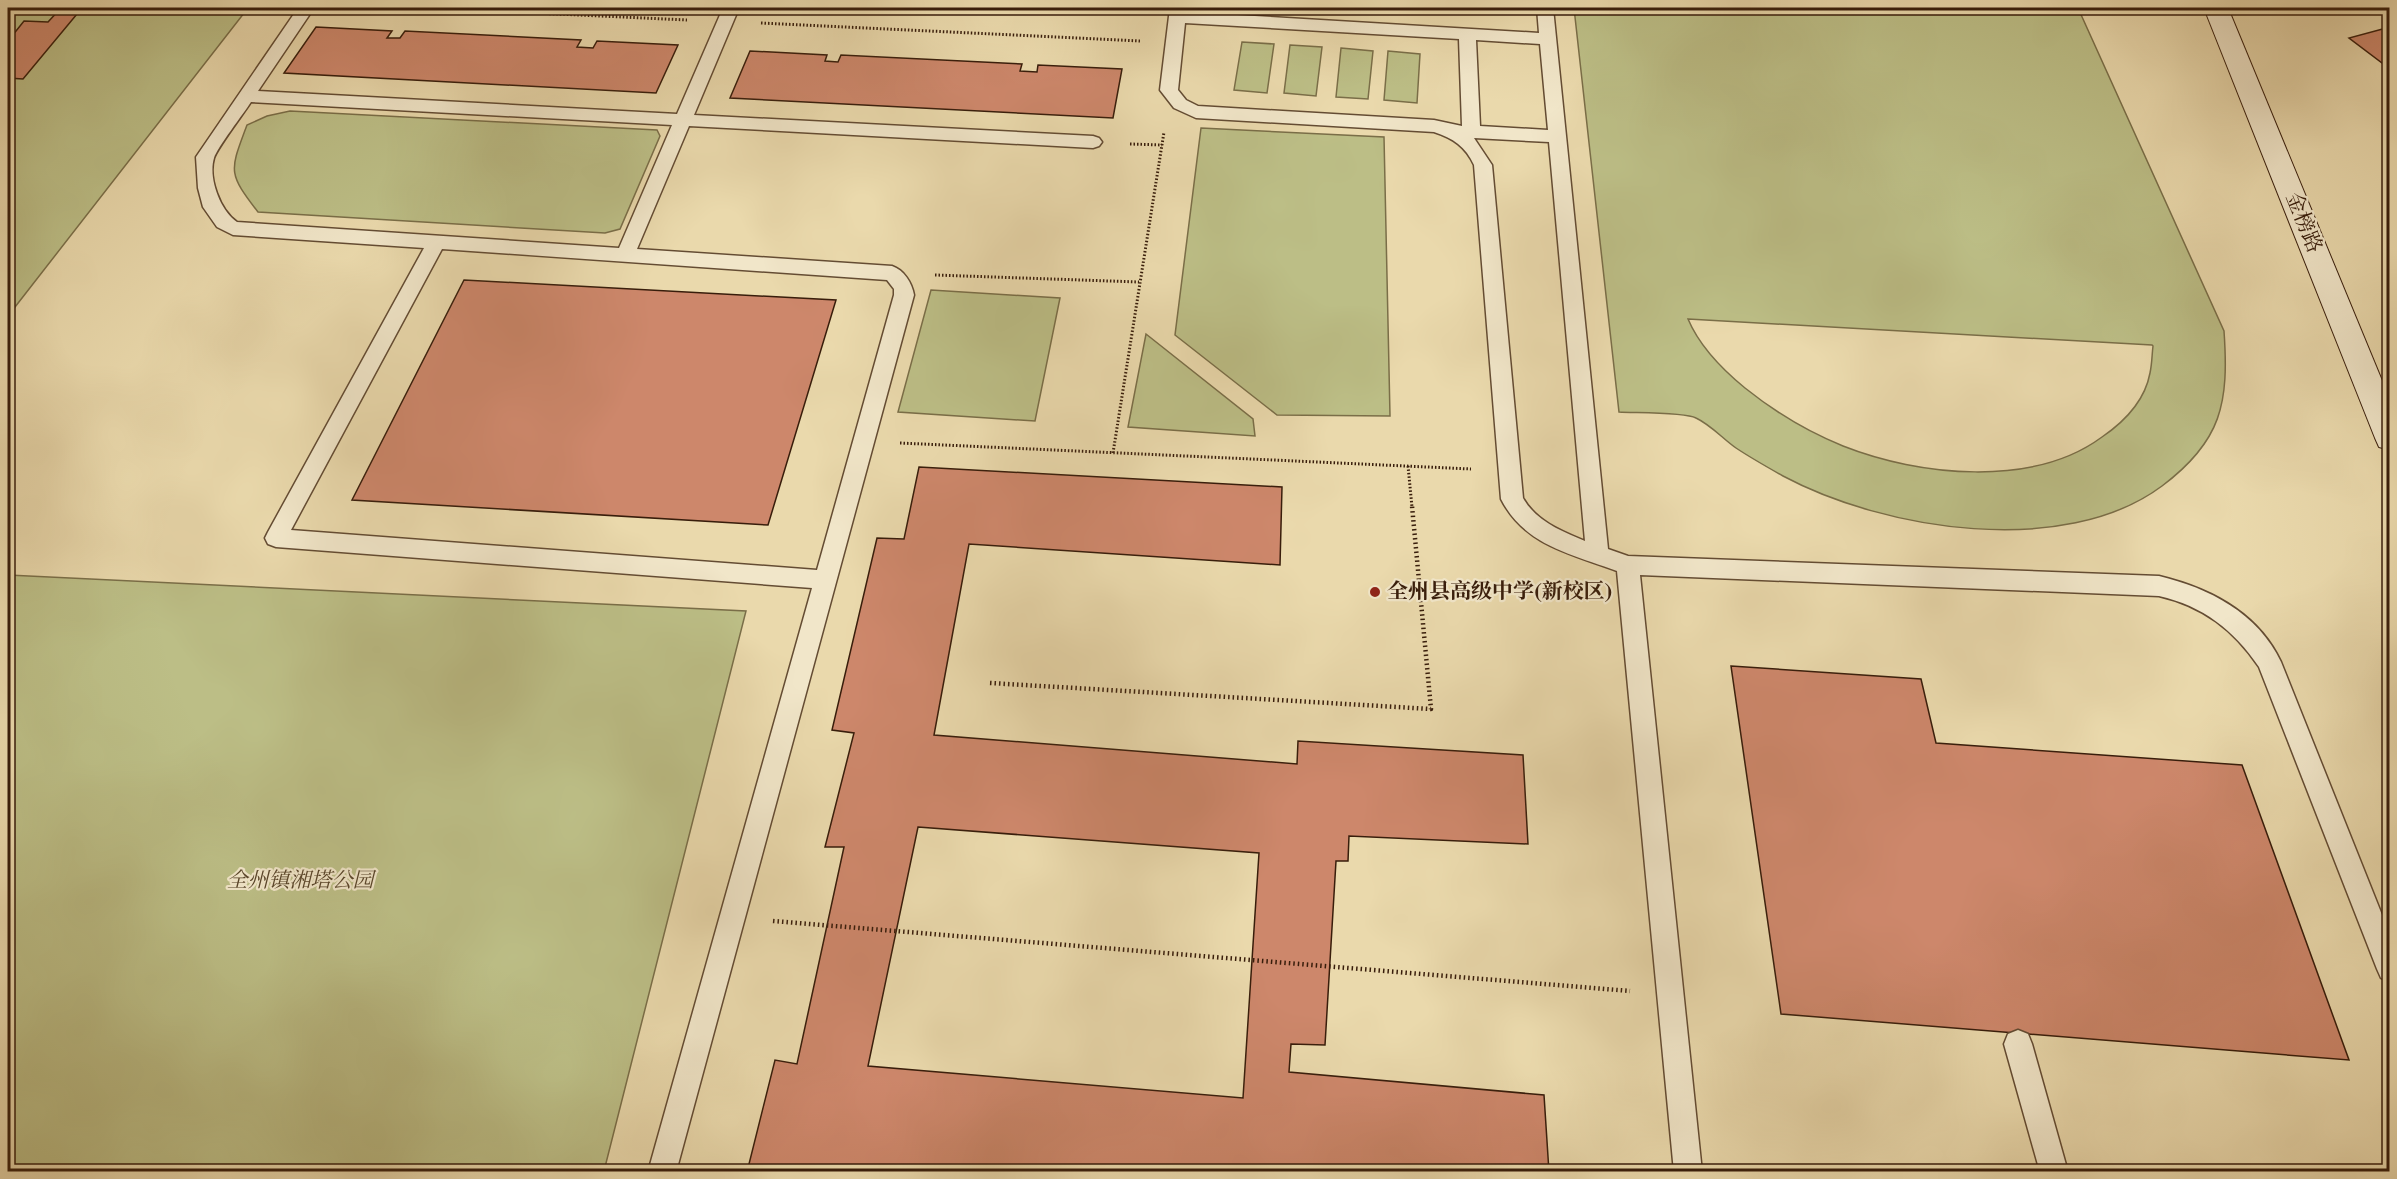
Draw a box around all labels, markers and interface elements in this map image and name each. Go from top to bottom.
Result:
street label: 金榜路 [2281,189,2326,256]
place label: 全州县高级中学(新校区) [1387,579,1613,603]
marker: 全州县高级中学(新校区) [1368,585,1382,599]
park label: 全州镇湘塔公园 [227,869,376,892]

